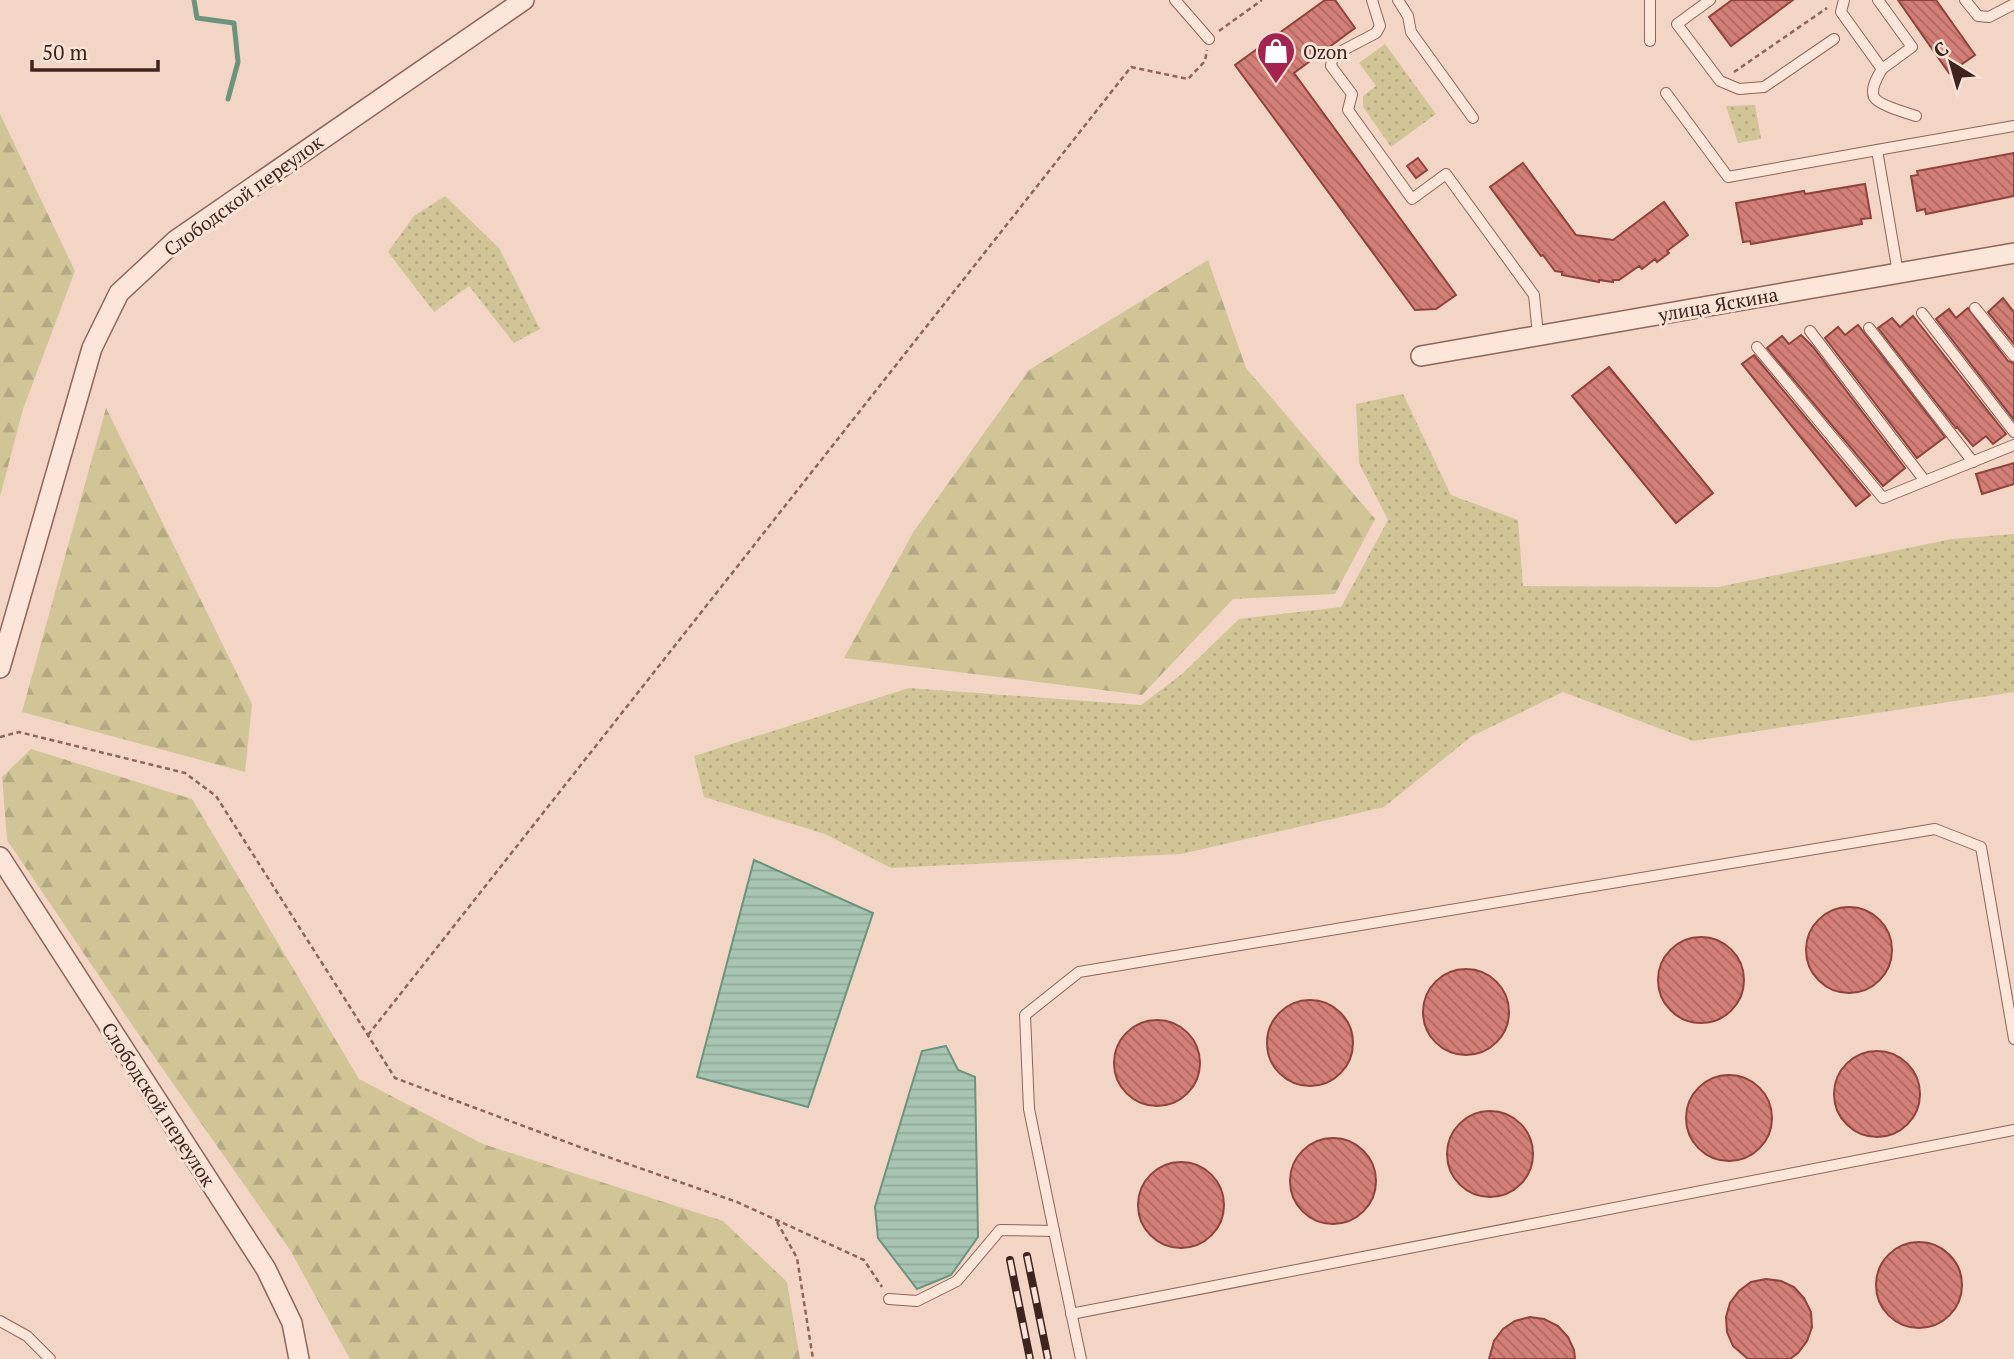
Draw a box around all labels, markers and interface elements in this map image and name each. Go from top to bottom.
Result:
scale bar [32,28,158,72]
north arrow [1916,28,1986,98]
shop icon: Ozon [1255,30,1297,85]
text: С [1928,35,1953,63]
text: 50 m [42,38,88,66]
place label: Ozon [1303,39,1348,64]
street label: Слободской переулок [158,128,328,261]
street label: улица Яскина [1655,281,1780,327]
street label: Слободской переулок [97,1017,222,1191]

